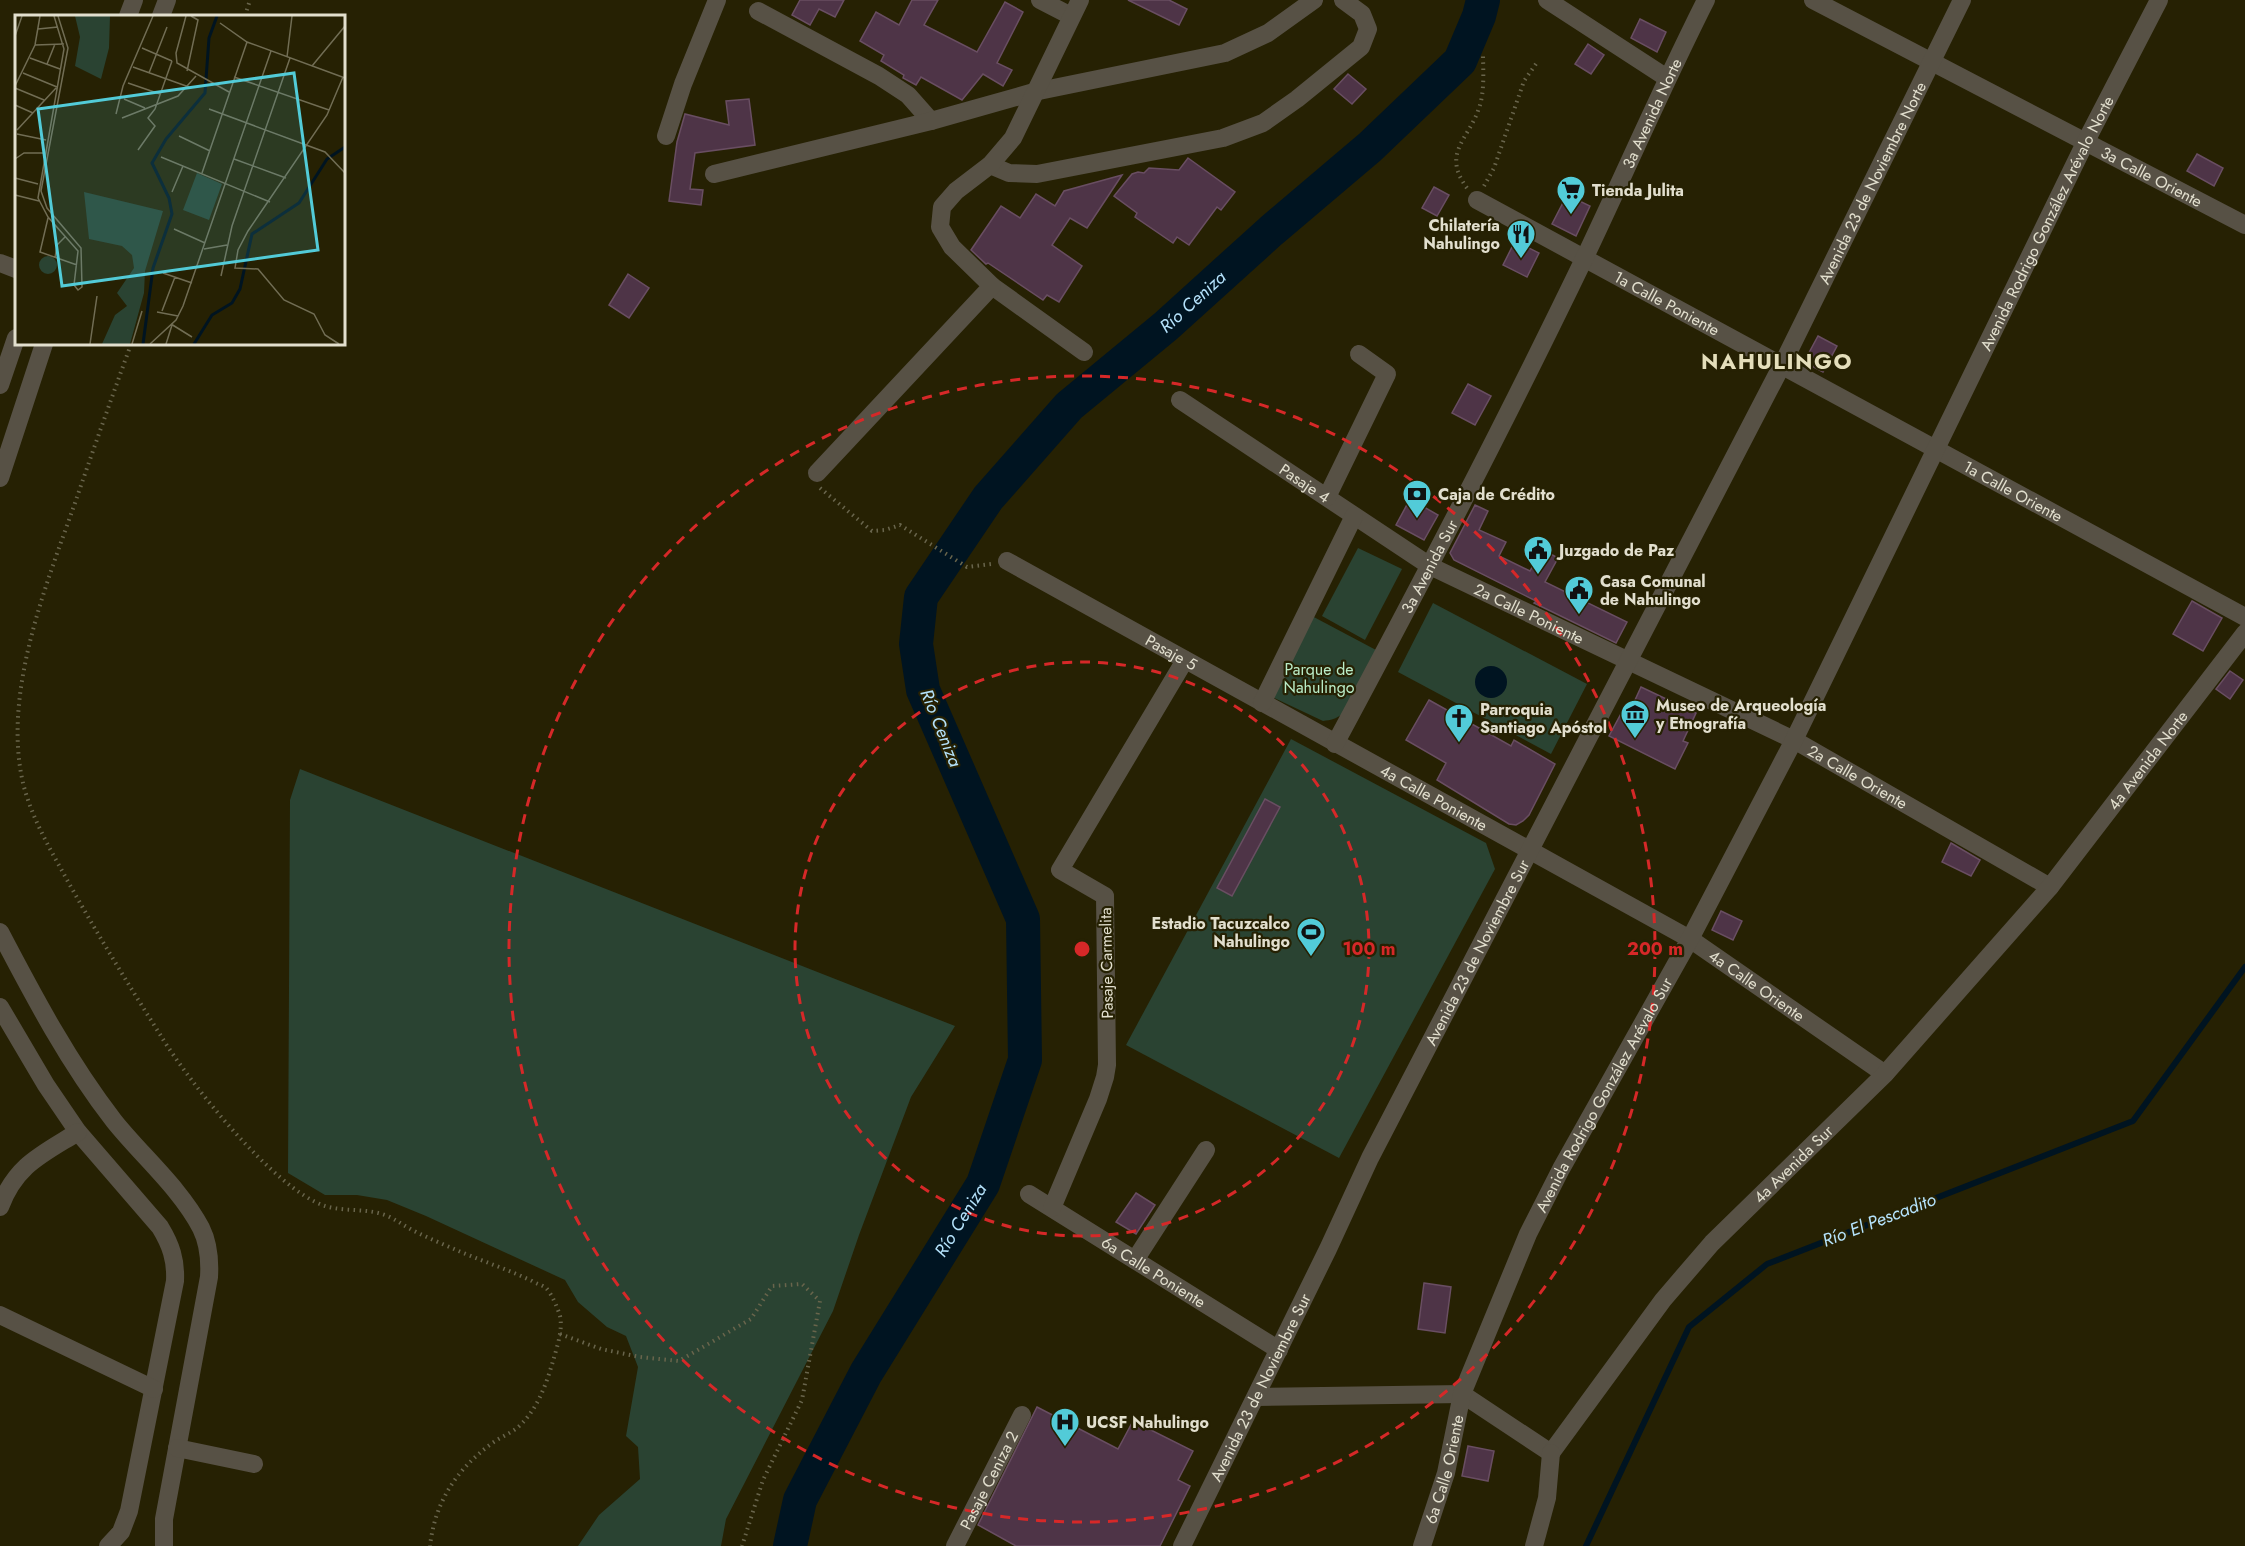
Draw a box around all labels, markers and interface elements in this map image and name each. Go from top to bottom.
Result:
inset map [15,15,345,345]
street label: 3a Avenida Norte [1617,55,1688,172]
street label: Avenida 23 de Noviembre Norte [1813,78,1932,288]
street label: Avenida Rodrigo González Arévalo Norte [1975,92,2120,355]
street label: 3a Calle Oriente [2097,141,2206,213]
supermarket icon: Tienda Julita [1555,174,1587,216]
place label: Tienda Julita [1592,179,1684,202]
place label: Chilatería Nahulingo [1423,214,1500,255]
restaurant icon: Chilatería Nahulingo [1505,218,1537,260]
water label: Río Ceniza [1154,265,1232,339]
street label: 1a Calle Poniente [1610,265,1724,342]
district label: NAHULINGO [1701,345,1853,377]
street label: 1a Calle Oriente [1959,455,2067,528]
street label: Pasaje 4 [1275,458,1335,509]
bank icon: Caja de Crédito [1401,478,1433,520]
place label: Caja de Crédito [1438,483,1555,506]
street label: 3a Avenida Sur [1396,515,1464,618]
public building icon: Juzgado de Paz [1522,534,1554,576]
place label: Juzgado de Paz [1556,539,1675,562]
place label: Casa Comunal de Nahulingo [1600,570,1706,611]
public building icon: Casa Comunal de Nahulingo [1563,574,1595,616]
street label: 2a Calle Poniente [1470,578,1588,650]
street label: Pasaje 5 [1141,629,1201,676]
park label: Parque de Nahulingo [1284,658,1355,699]
water label: Río Ceniza [914,685,968,771]
place label: Museo de Arqueología y Etnografía [1655,694,1826,735]
place label: Parroquia Santiago Apóstol [1480,698,1607,739]
museum icon: Museo de Arqueología y Etnografía [1619,698,1651,740]
church icon: Parroquia Santiago Apóstol [1443,702,1475,744]
street label: 4a Avenida Norte [2102,706,2193,815]
street label: 2a Calle Oriente [1803,739,1912,815]
street label: 4a Calle Poniente [1376,759,1492,837]
street label: Avenida 23 de Noviembre Sur [1419,855,1535,1050]
street label: Pasaje Carmelita [1094,907,1119,1019]
place label: Estadio Tacuzcalco Nahulingo [1151,912,1290,953]
sports icon: Estadio Tacuzcalco Nahulingo [1295,916,1327,958]
text: 100 m [1342,936,1396,962]
text: 200 m [1627,936,1683,962]
centre of rings [1072,939,1092,959]
street label: 4a Calle Oriente [1704,944,1809,1027]
street label: Avenida Rodrigo González Arévalo Sur [1530,973,1679,1217]
street label: 4a Avenida Sur [1748,1119,1839,1209]
water label: Río Ceniza [928,1178,993,1262]
water label: Río El Pescadito [1818,1186,1940,1254]
street label: 6a Calle Poniente [1097,1231,1210,1314]
street label: Avenida 23 de Noviembre Sur [1205,1289,1317,1485]
hospital icon: UCSF Nahulingo [1049,1406,1081,1448]
place label: UCSF Nahulingo [1086,1411,1209,1434]
street label: 6a Calle Oriente [1419,1413,1469,1527]
street label: Pasaje Ceniza 2 [954,1427,1024,1534]

